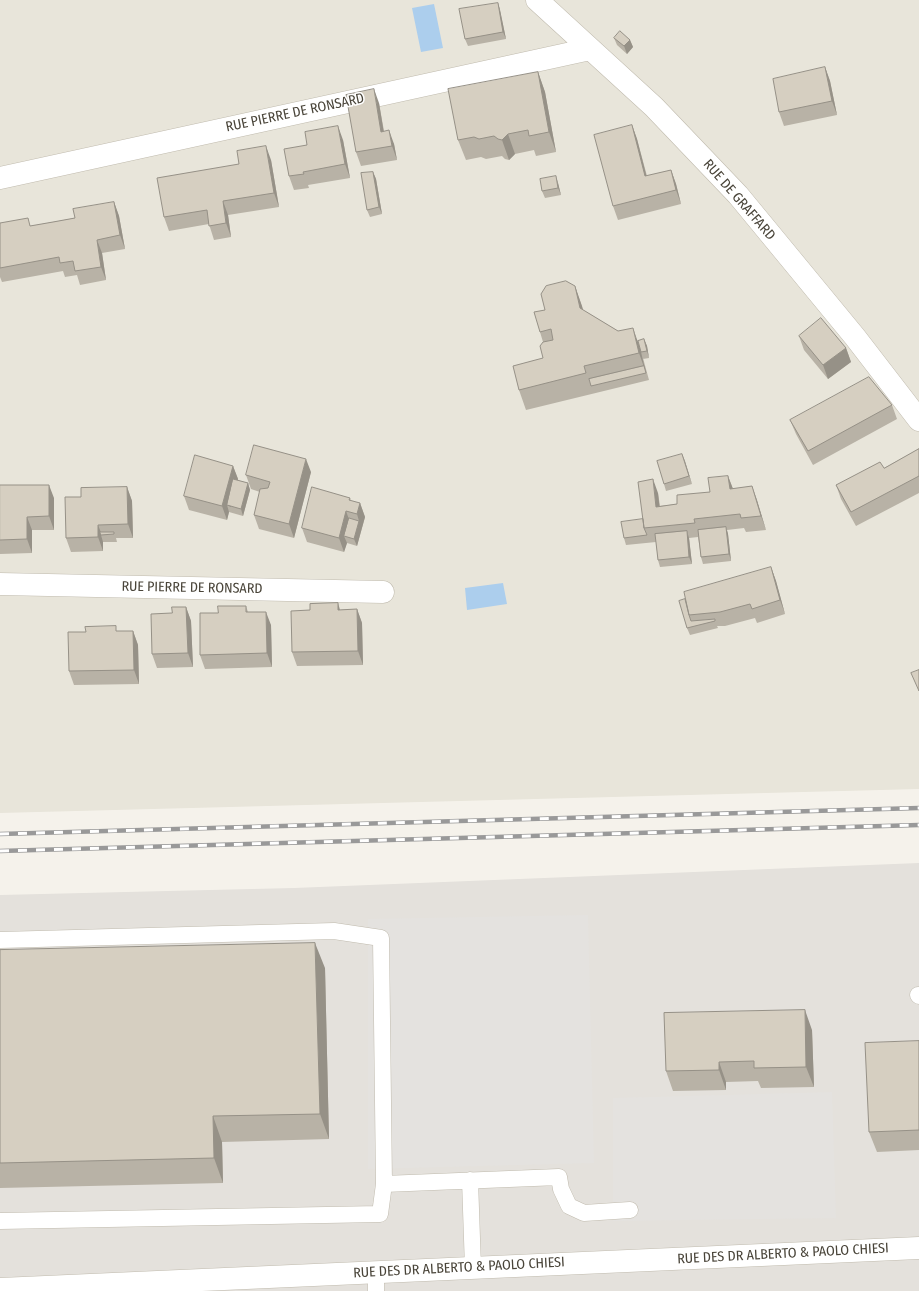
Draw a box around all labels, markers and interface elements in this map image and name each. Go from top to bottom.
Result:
street label: RUE PIERRE DE RONSARD [224,90,366,136]
street label: RUE DE GRAFFARD [699,156,779,244]
street label: RUE PIERRE DE RONSARD [121,578,263,598]
street label: RUE DES DR ALBERTO & PAOLO CHIESI [677,1240,889,1268]
street label: RUE DES DR ALBERTO & PAOLO CHIESI [353,1254,565,1282]

